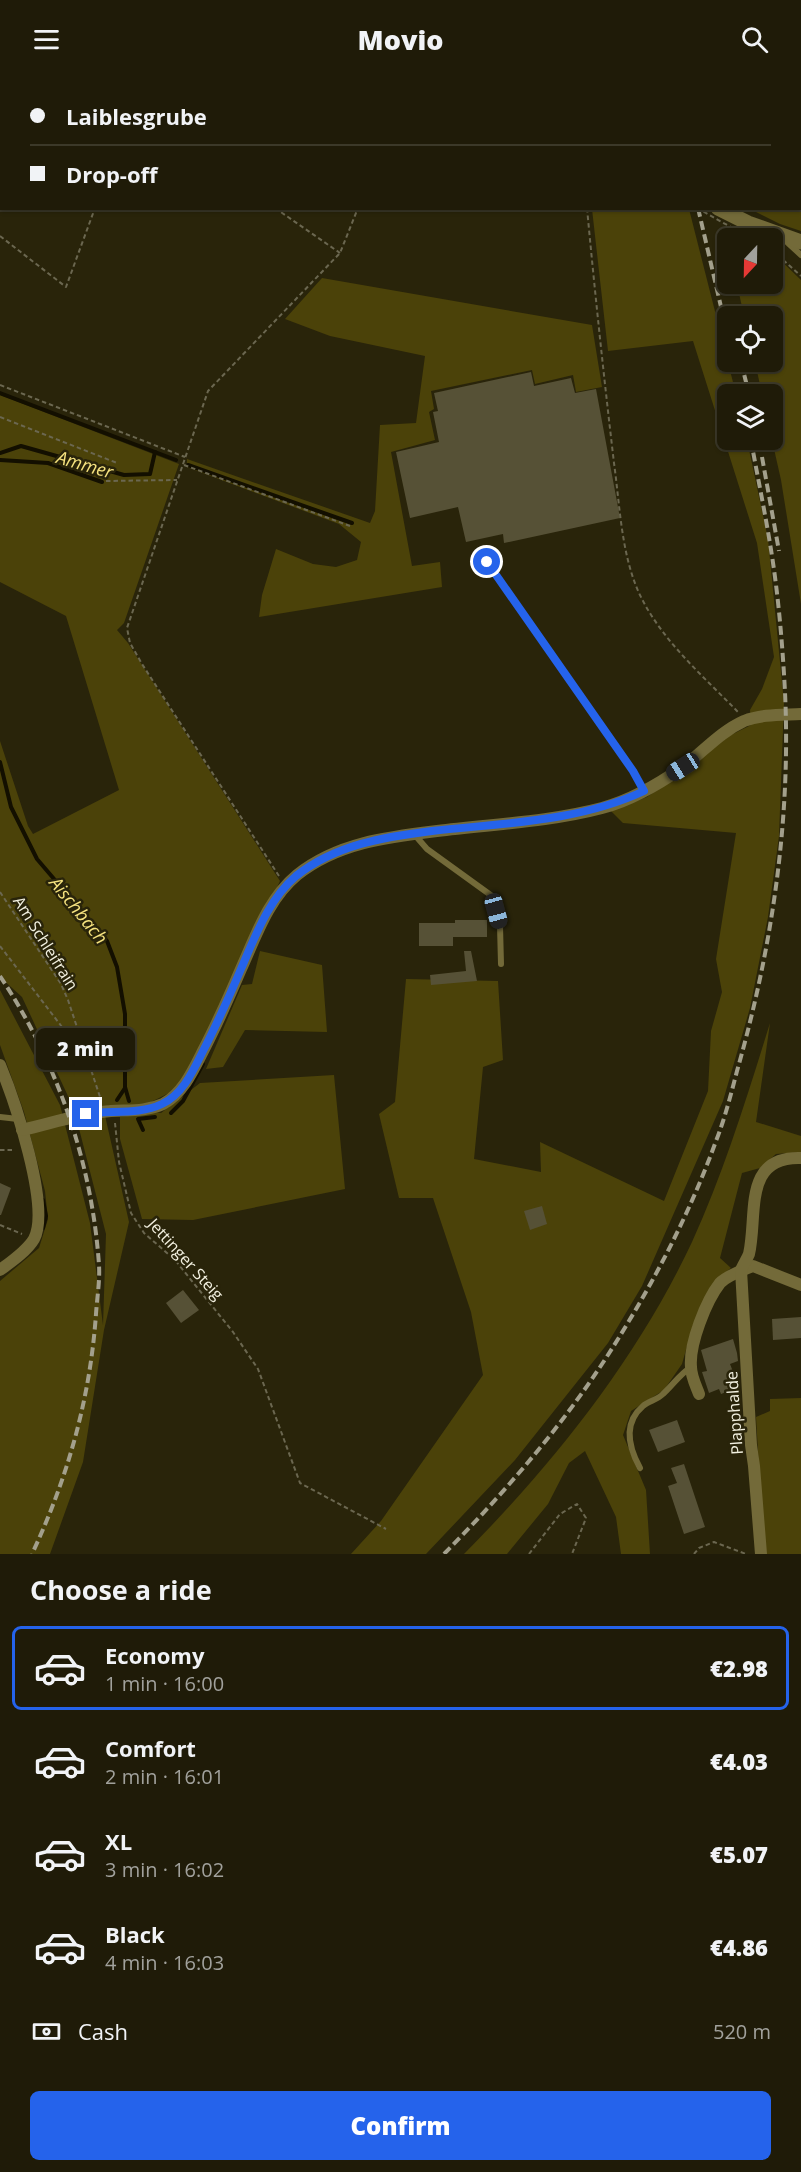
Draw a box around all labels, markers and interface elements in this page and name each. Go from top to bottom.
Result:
text: Movio [358,21,443,58]
icon: menu [30,23,63,56]
icon: search [738,23,771,56]
text: Laiblesgrube [66,101,207,131]
text: Drop-off [66,159,158,189]
north arrow [717,228,783,294]
map controls [717,228,783,450]
button: locate [717,306,783,372]
button: layers [717,384,783,450]
water label: Ammer [52,444,117,484]
route start [473,548,500,575]
car [663,750,703,784]
water label: Aischbach [43,870,114,949]
car [483,891,509,931]
street label: Am Schleifrain [8,892,84,994]
callout: 2 min [36,1027,136,1069]
text: 2 min [57,1035,114,1062]
route end [72,1100,99,1127]
street label: Jettinger Steig [142,1212,229,1305]
street label: Plapphalde [720,1370,748,1455]
text: Choose a ride [30,1571,212,1608]
text: Economy [105,1640,204,1670]
icon: car [33,1641,87,1695]
text: €2.98 [710,1653,768,1683]
text: 1 min · 16:00 [105,1670,224,1697]
text: Comfort [105,1733,196,1763]
icon: car [33,1734,87,1788]
text: €4.03 [710,1746,768,1776]
text: 2 min · 16:01 [105,1763,224,1790]
text: XL [105,1826,132,1856]
icon: car [33,1827,87,1881]
text: €5.07 [710,1839,768,1869]
text: 3 min · 16:02 [105,1856,224,1883]
text: Black [105,1919,165,1949]
icon: car [33,1920,87,1974]
text: €4.86 [710,1932,768,1962]
text: 4 min · 16:03 [105,1949,224,1976]
icon: cash [30,2015,63,2048]
text: Cash [78,2016,128,2046]
text: 520 m [713,2018,771,2045]
button: Confirm [30,2091,771,2160]

